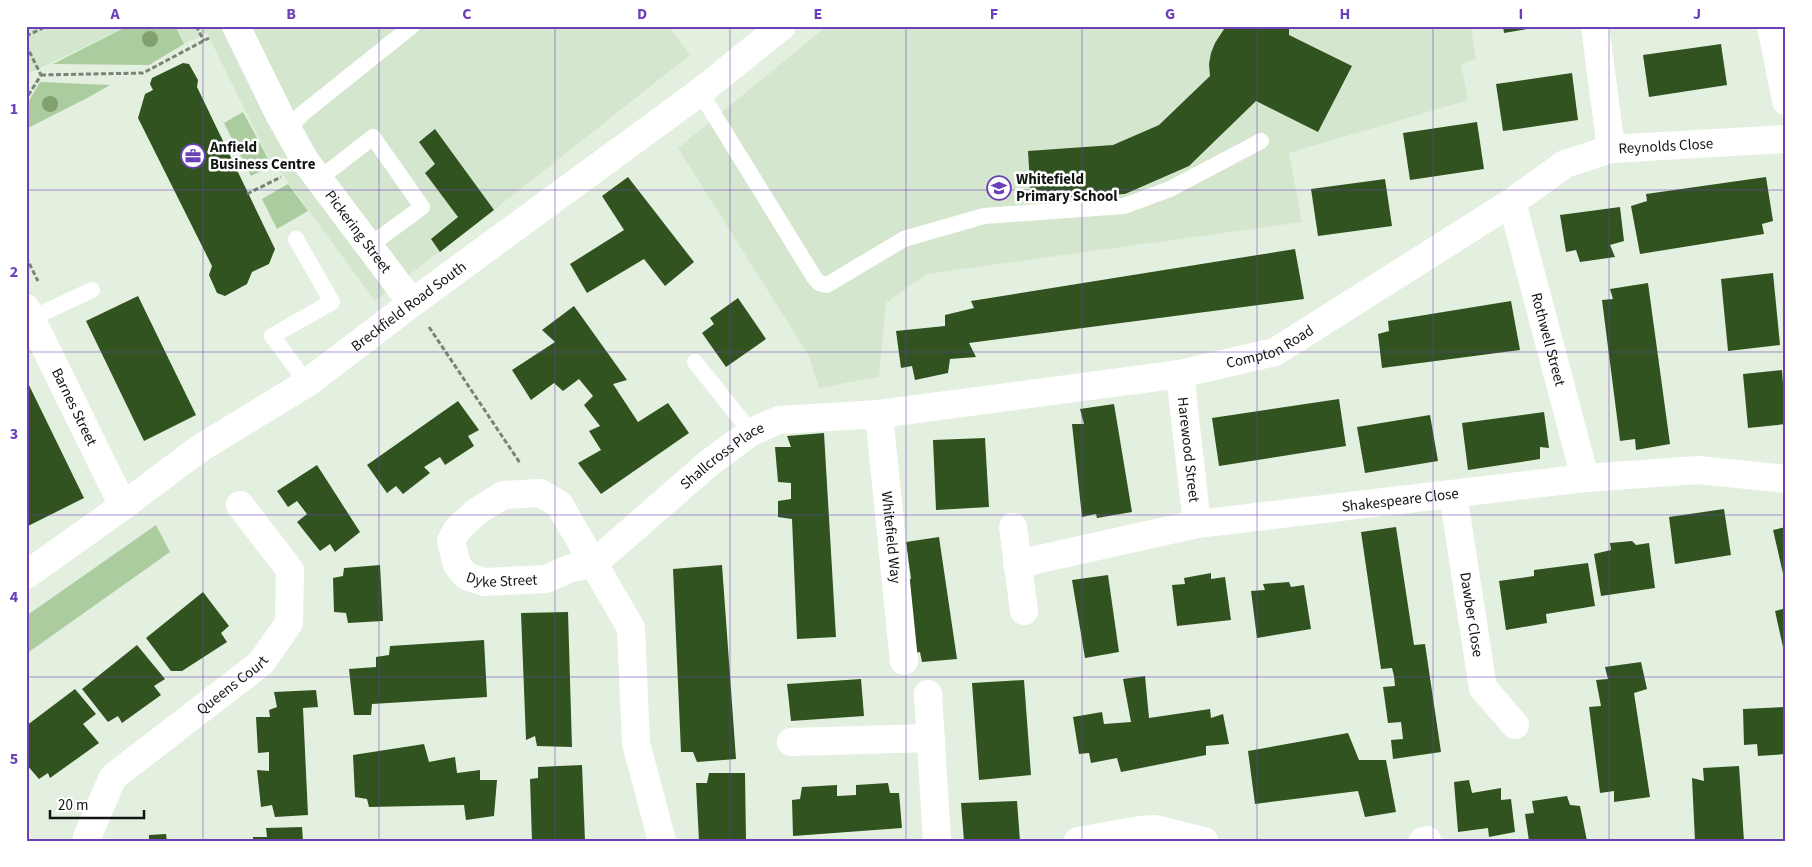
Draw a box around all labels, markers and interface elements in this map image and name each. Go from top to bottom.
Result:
text: A [109,3,120,25]
text: B [286,3,296,25]
text: C [462,3,472,25]
text: D [637,3,647,25]
text: E [814,3,822,25]
text: F [990,3,998,25]
text: G [1165,3,1175,25]
text: H [1340,3,1350,25]
text: I [1519,3,1523,25]
text: J [1693,3,1701,25]
text: 1 [10,98,18,120]
street label: Reynolds Close [1618,133,1714,160]
place label: Anfield Business Centre [209,137,316,175]
office icon: Anfield Business Centre [180,143,206,169]
place label: Whitefield Primary School [1016,169,1118,207]
school or university icon: Whitefield Primary School [986,175,1012,201]
street label: Pickering Street [320,186,396,278]
street label: Breckfield Road South [347,257,471,357]
text: 2 [10,261,18,283]
street label: Rothwell Street [1525,290,1570,388]
street label: Compton Road [1224,320,1318,374]
street label: Barnes Street [46,365,102,449]
street label: Harewood Street [1172,396,1204,503]
street label: Shallcross Place [676,418,768,495]
text: 3 [10,423,18,445]
street label: Shakespeare Close [1341,483,1460,518]
street label: Whitefield Way [876,490,906,585]
street label: Dyke Street [463,567,538,593]
street label: Dawber Close [1454,571,1488,659]
text: 4 [10,586,19,608]
street label: Queens Court [192,652,274,720]
text: 5 [10,748,18,770]
scale bar [50,787,144,819]
text: 20 m [58,795,88,816]

